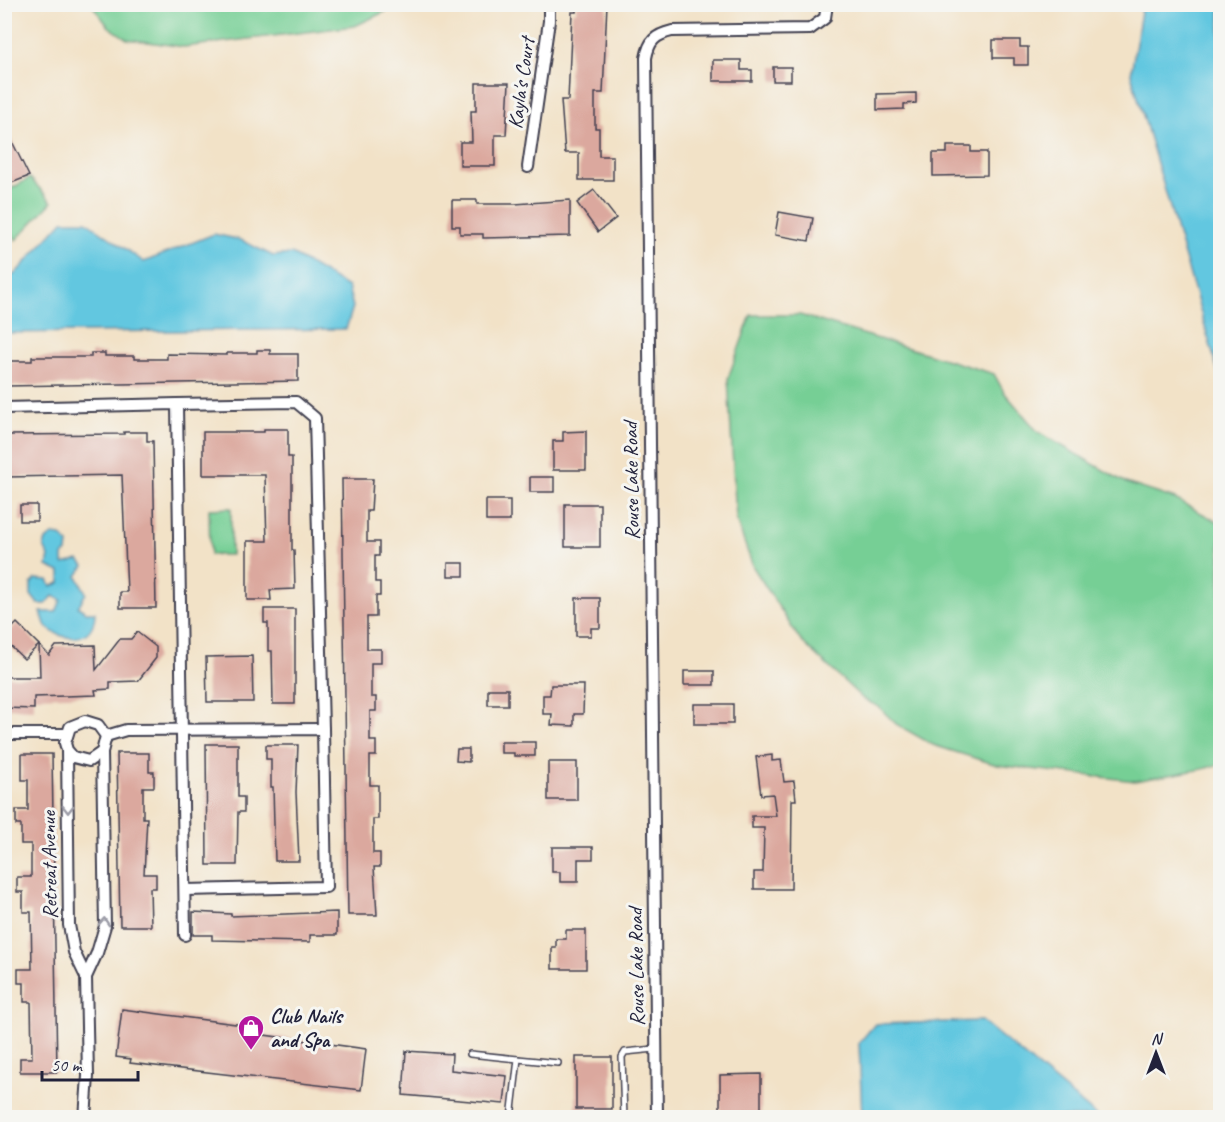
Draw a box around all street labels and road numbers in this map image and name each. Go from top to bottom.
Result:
street label: Kayla's Court [502,33,541,130]
street label: Rouse Lake Road [617,419,645,540]
street label: Retreat Avenue [35,810,63,919]
street label: Rouse Lake Road [622,905,650,1026]

